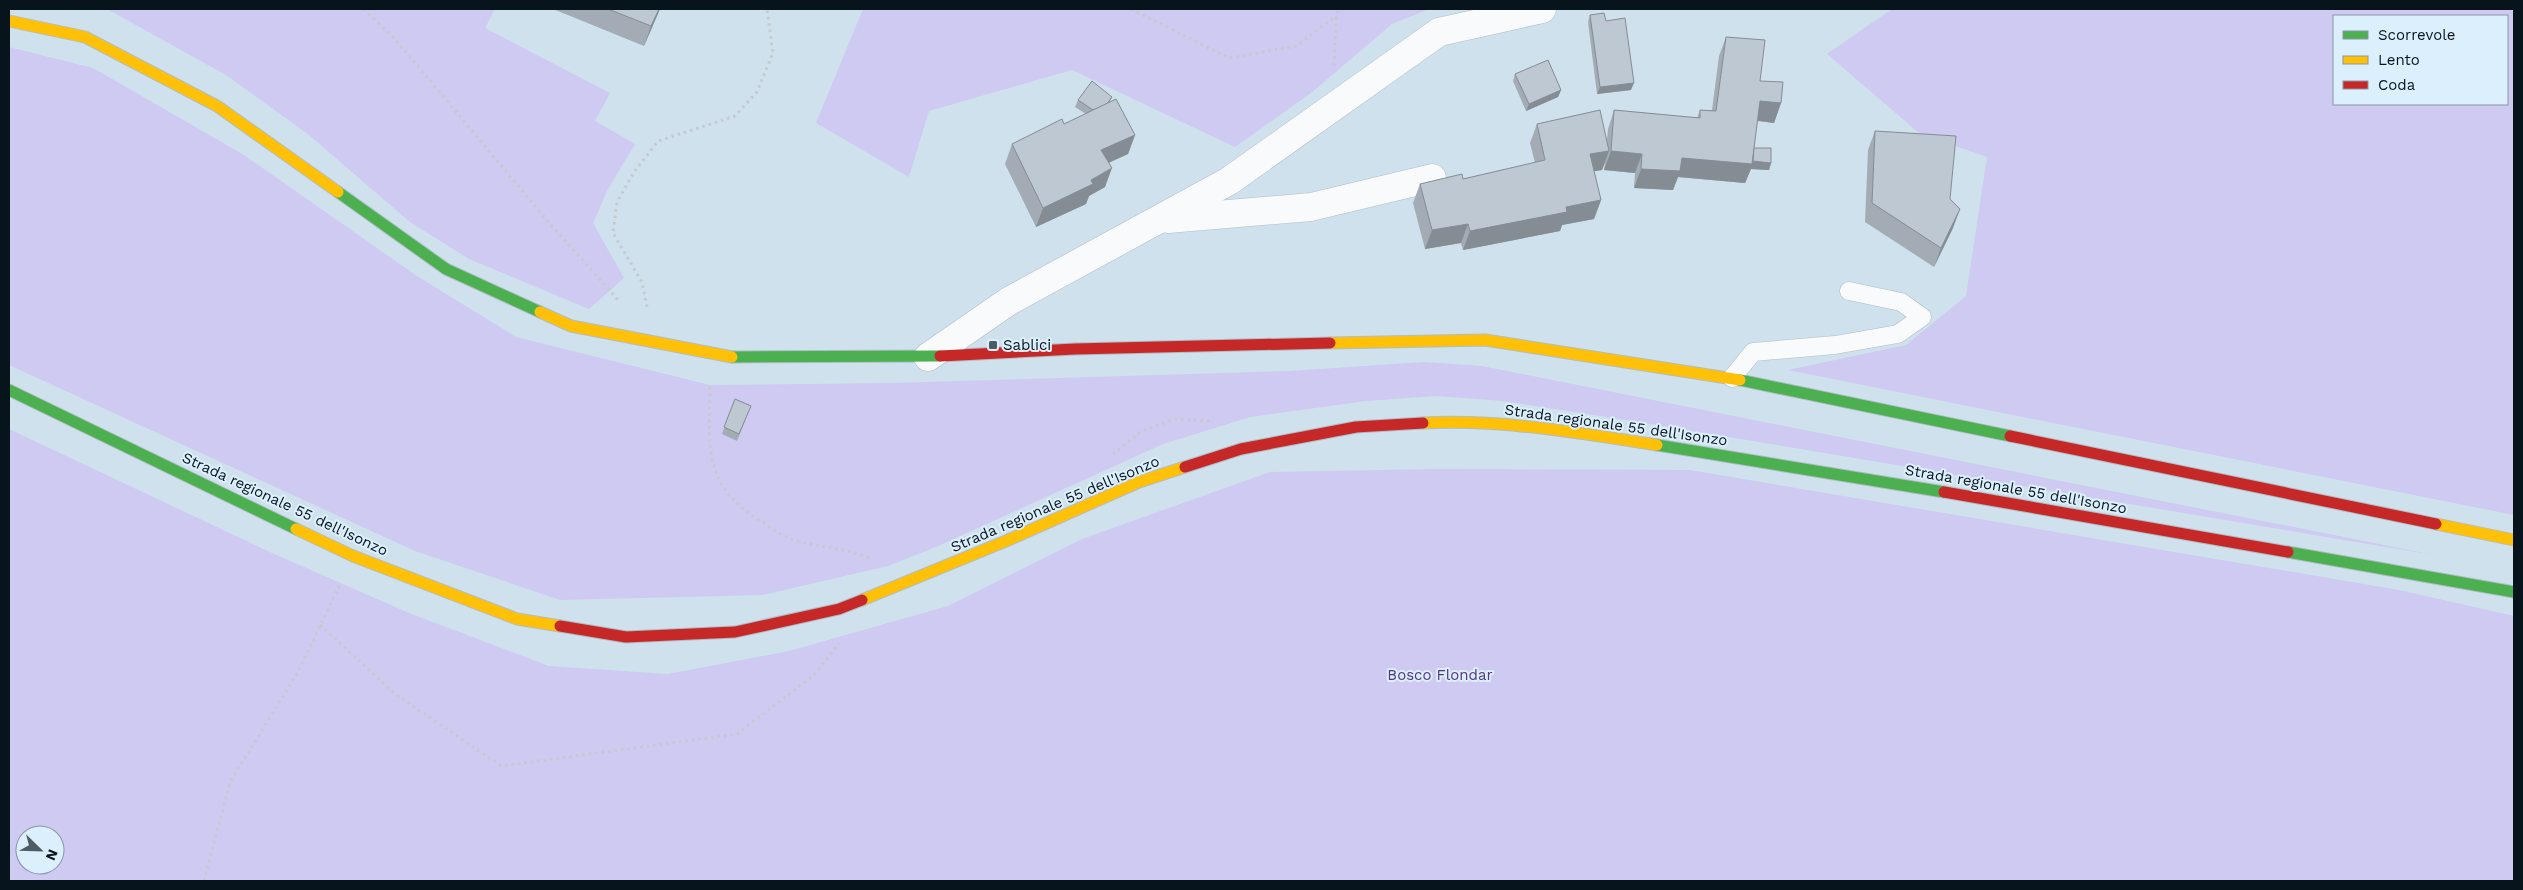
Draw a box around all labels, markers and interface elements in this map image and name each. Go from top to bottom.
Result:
legend [2333,15,2508,105]
text: Scorrevole [2378,26,2456,44]
text: Lento [2378,51,2420,69]
text: Coda [2378,76,2416,94]
place label: Sablici [1003,336,1051,354]
marker: Sablici [987,339,999,351]
street label: Strada regionale 55 dell'Isonzo [1503,400,1729,450]
street label: Strada regionale 55 dell'Isonzo [179,448,391,560]
street label: Strada regionale 55 dell'Isonzo [948,452,1162,556]
street label: Strada regionale 55 dell'Isonzo [1904,461,2128,517]
park label: Bosco Flondar [1387,666,1493,684]
north arrow [15,825,65,875]
text: N [43,847,61,863]

